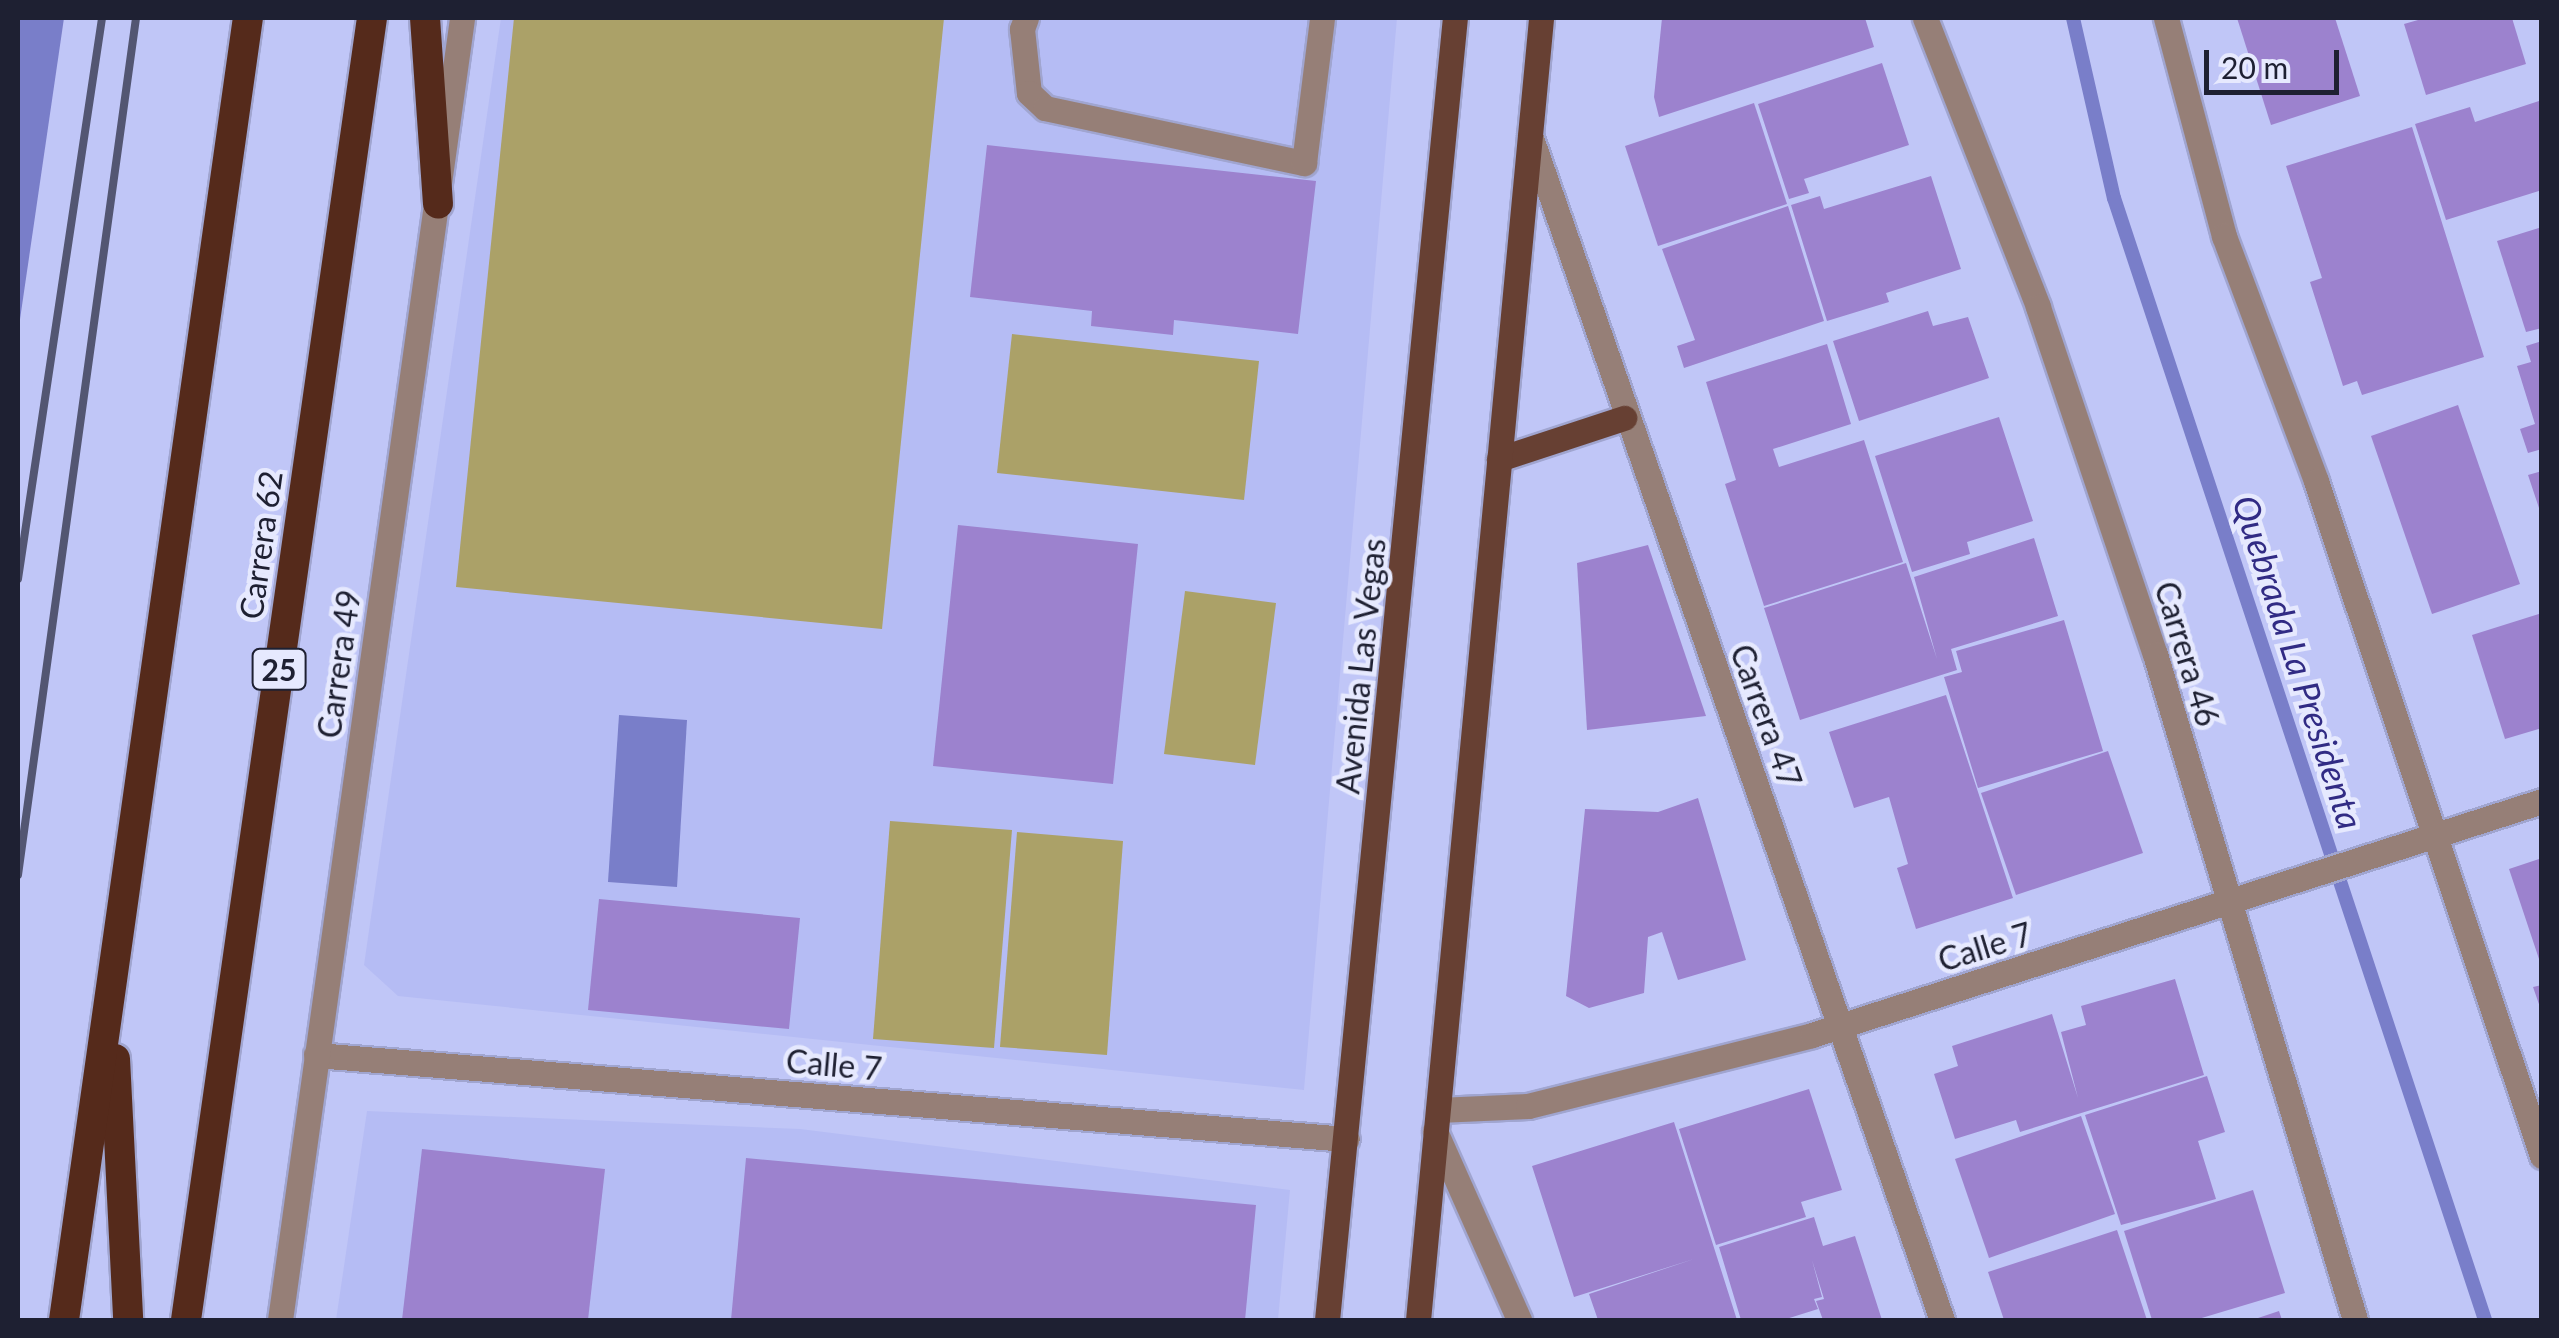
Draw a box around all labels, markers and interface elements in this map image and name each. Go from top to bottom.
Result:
scale bar [2209,30,2344,92]
text: 20 m [2221,49,2288,85]
street label: Carrera 62 [232,468,290,622]
water label: Quebrada La Presidenta [2225,490,2373,834]
street label: Avenida Las Vegas [1328,536,1394,796]
street label: Carrera 46 [2147,577,2227,731]
street label: Carrera 49 [310,587,368,741]
street label: Carrera 47 [1722,639,1810,793]
road number: 25 [252,644,306,694]
street label: Calle 7 [1933,915,2037,979]
street label: Calle 7 [784,1042,884,1088]

